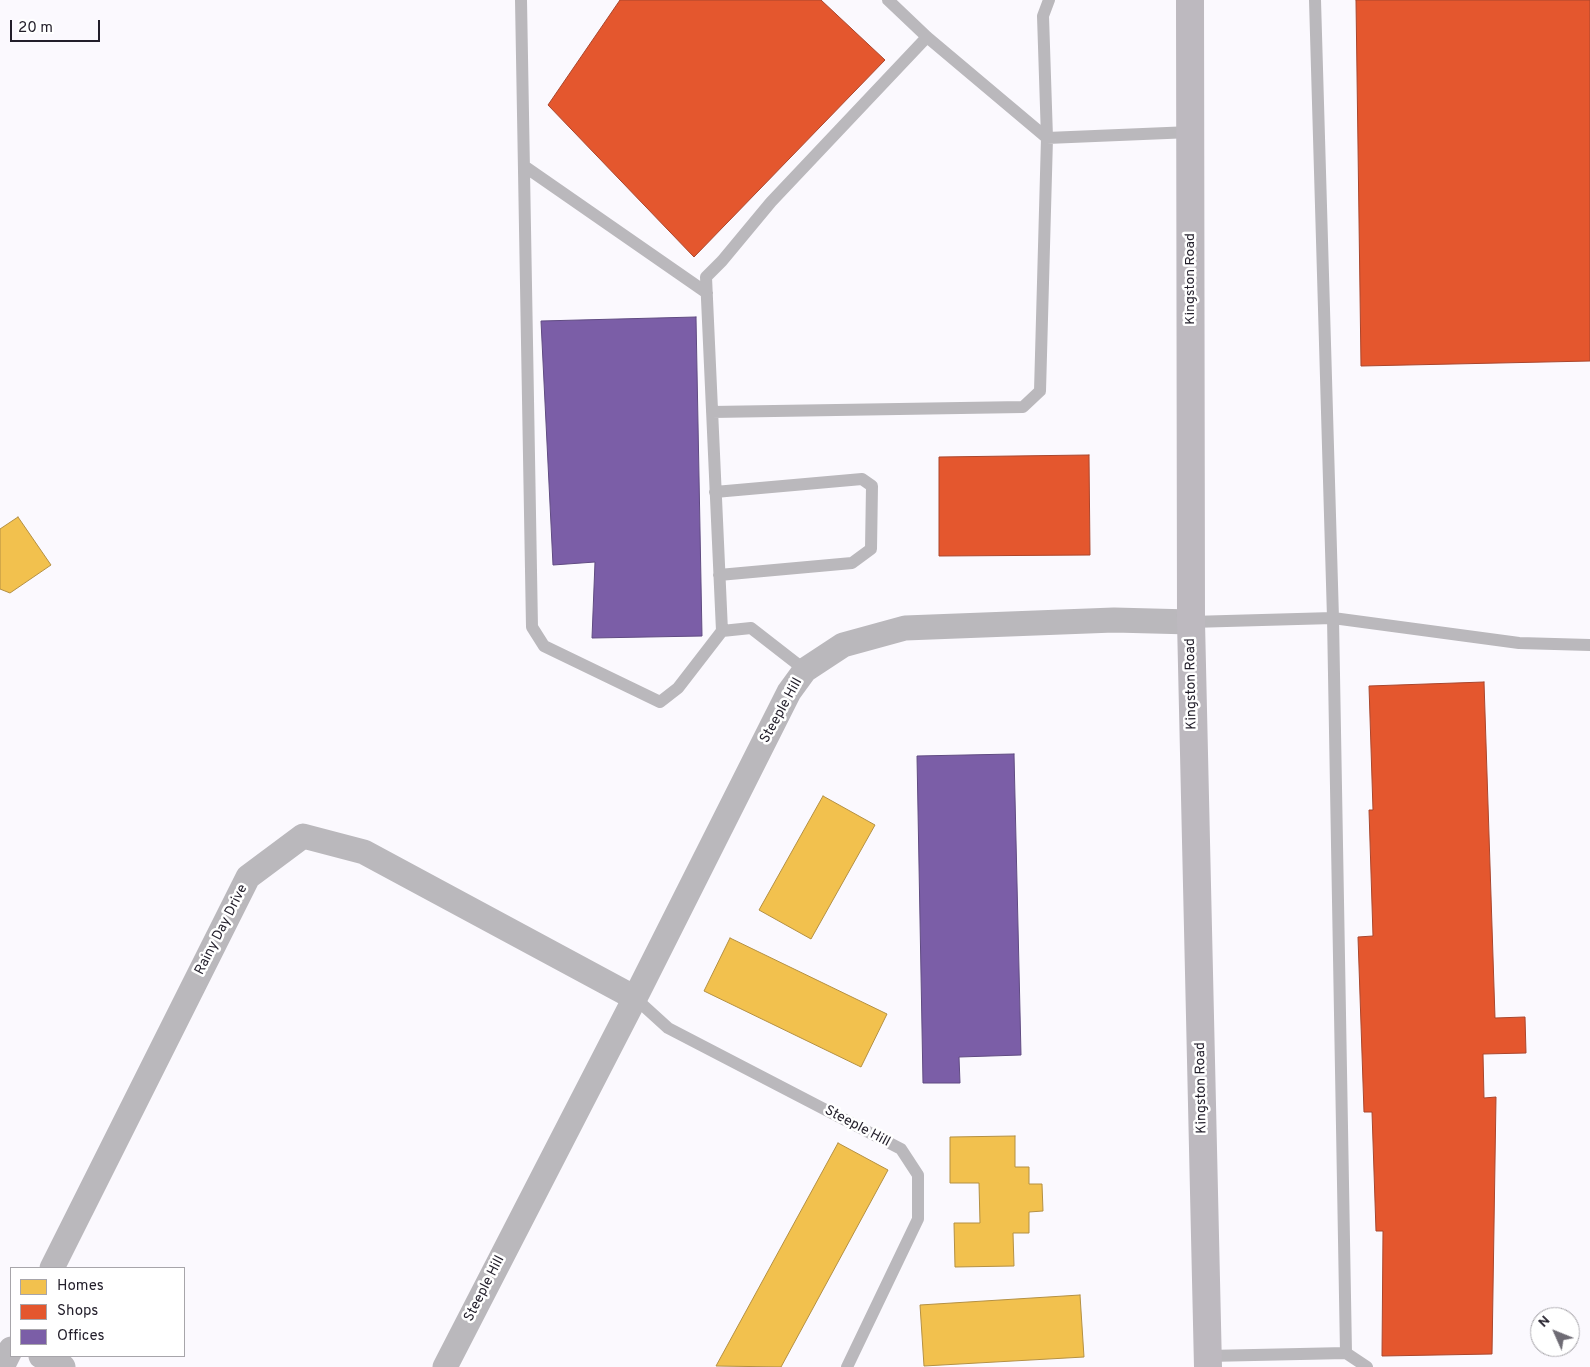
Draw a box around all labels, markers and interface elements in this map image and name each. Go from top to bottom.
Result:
scale bar [12,10,102,42]
text: 20 m [18,19,53,38]
street label: Kingston Road [1183,233,1199,325]
street label: Kingston Road [1183,638,1201,730]
street label: Steeple Hill [757,675,807,747]
street label: Rainy Day Drive [192,882,252,978]
street label: Kingston Road [1193,1042,1211,1134]
street label: Steeple Hill [821,1103,893,1151]
street label: Steeple Hill [461,1253,509,1325]
legend [10,1267,185,1357]
text: Homes [57,1277,104,1296]
text: Shops [57,1302,98,1321]
north arrow [1530,1307,1580,1357]
text: N [1535,1312,1554,1331]
text: Offices [57,1327,104,1346]

